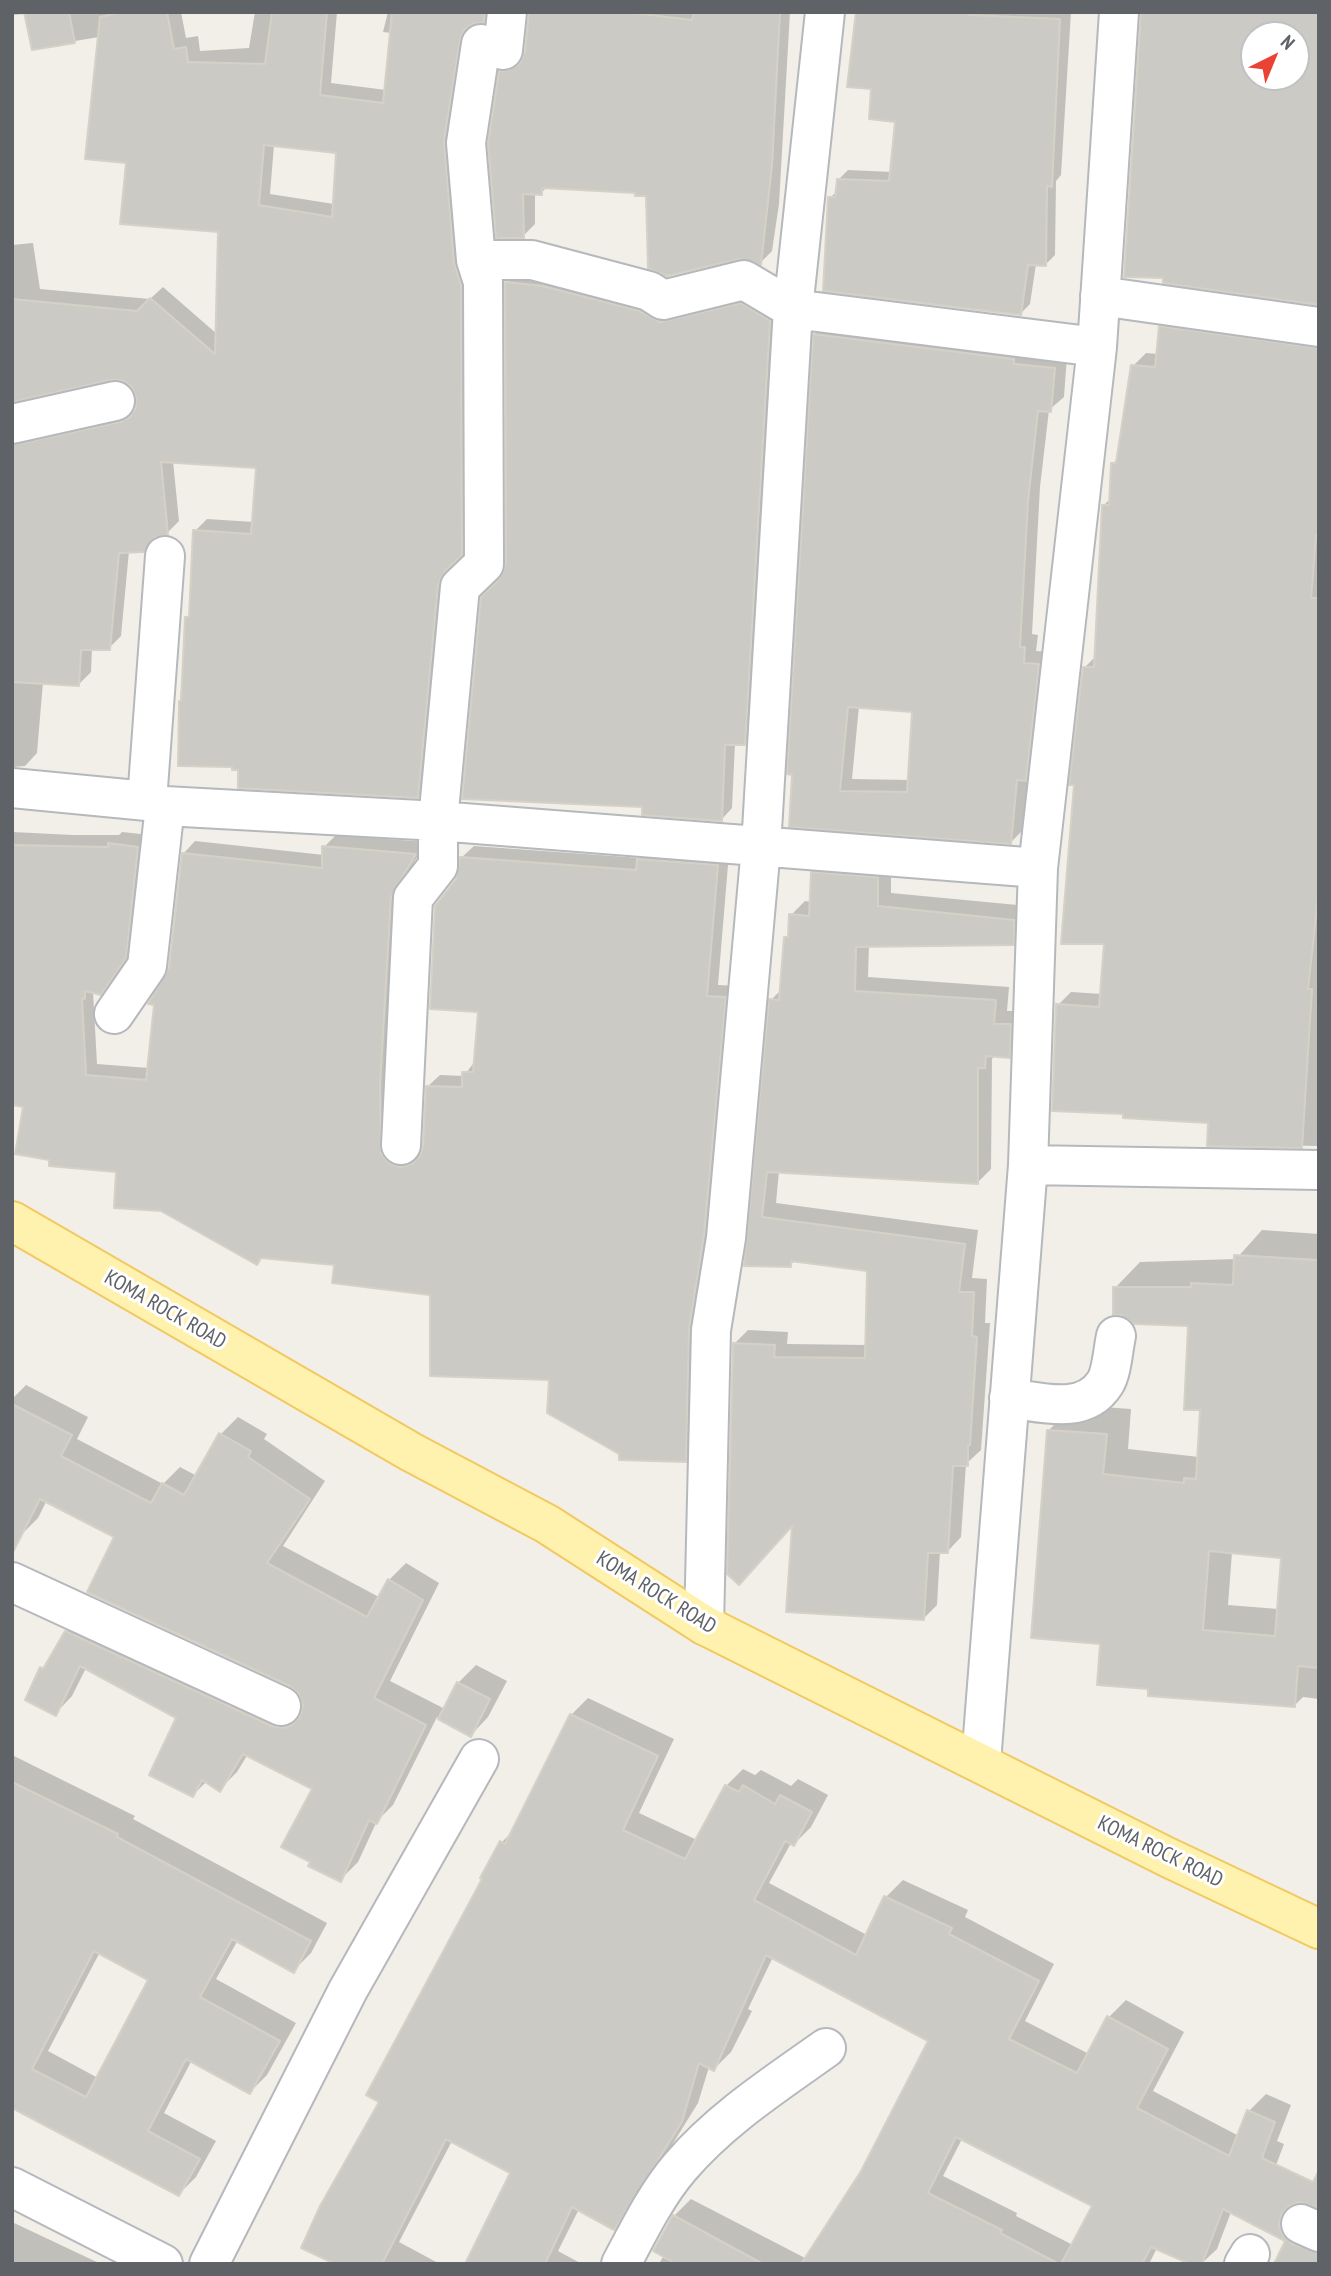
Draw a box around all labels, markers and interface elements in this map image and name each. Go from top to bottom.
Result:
north arrow [1240,21,1310,91]
text: N [1276,30,1300,54]
street label: KOMA ROCK ROAD [100,1265,230,1355]
street label: KOMA ROCK ROAD [592,1546,720,1640]
street label: KOMA ROCK ROAD [1093,1811,1227,1893]

